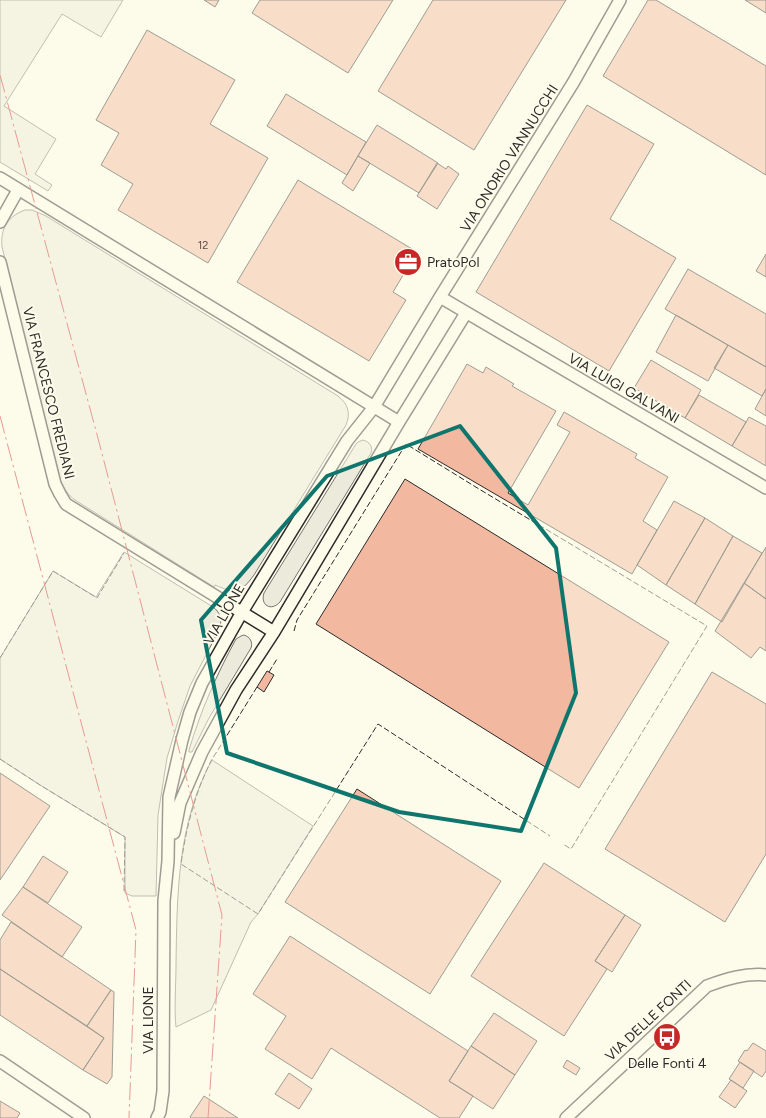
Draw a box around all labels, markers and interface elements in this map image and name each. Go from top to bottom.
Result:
street label: VIA ONORIO VANNUCCHI [457,81,562,235]
house number: 12 [198,239,208,252]
office icon: PratoPol [393,247,423,277]
place label: PratoPol [427,254,479,271]
street label: VIA FRANCESCO FREDIANI [19,305,78,481]
street label: VIA LUIGI GALVANI [565,350,682,427]
street label: VIA LIONE [200,581,249,648]
street label: VIA DELLE FONTI [602,976,695,1065]
street label: VIA LIONE [140,986,157,1054]
bus stop icon: Delle Fonti 4 [652,1022,682,1052]
place label: Delle Fonti 4 [628,1055,707,1072]

